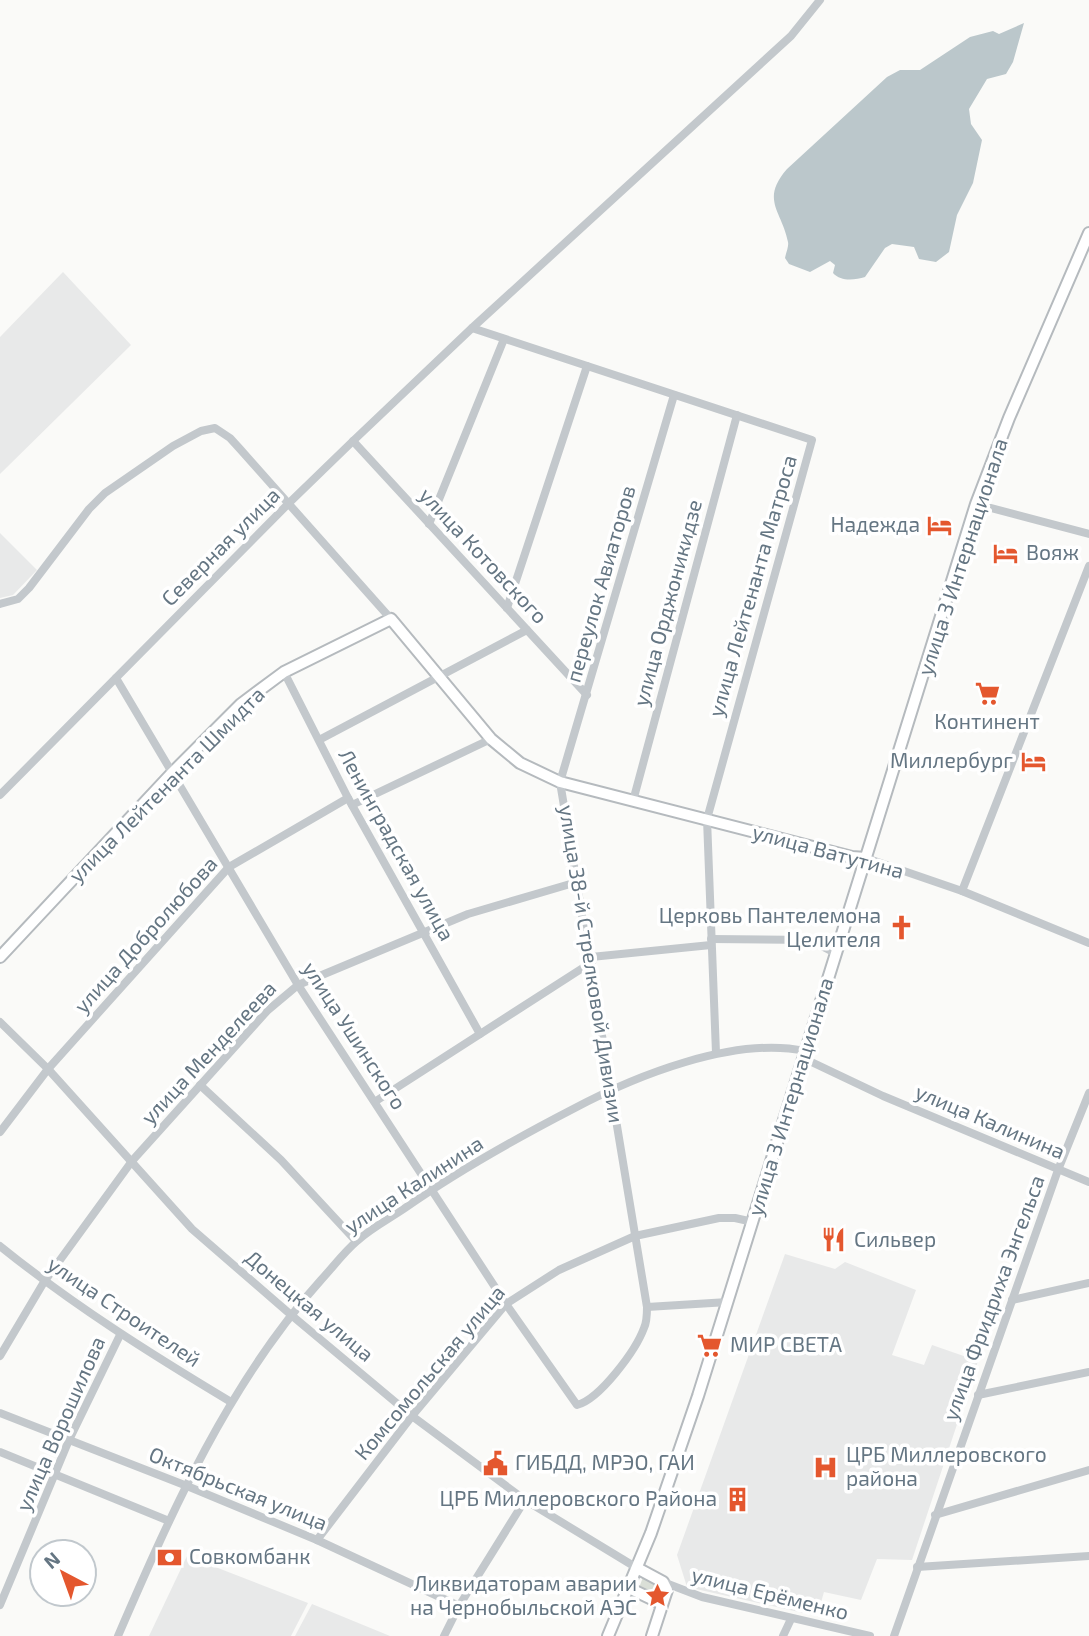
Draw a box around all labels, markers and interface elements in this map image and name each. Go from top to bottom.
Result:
street label: улица 3 Интернационала [911,435,1013,679]
street label: улица Лейтенанта Матроса [702,452,802,720]
street label: Северная улица [156,482,285,611]
street label: улица Котовского [414,482,553,629]
street label: переулок Авиаторов [559,482,641,685]
street label: улица Орджоникидзе [627,497,707,709]
place label: Надежда [830,511,920,536]
hotel icon: Надежда [926,511,954,539]
hotel icon: Вояж [992,539,1020,567]
place label: Вояж [1026,539,1079,564]
supermarket icon: Континент [973,679,1001,707]
street label: улица Лейтенанта Шмидта [63,681,270,888]
place label: Континент [934,708,1040,733]
street label: Ленинградская улица [333,744,460,945]
place label: Миллербург [890,747,1013,773]
hotel icon: Миллербург [1019,747,1047,775]
street label: улица 38-й Стрелковой Дивизии [554,803,630,1125]
street label: улица Ватутина [750,818,907,884]
street label: улица Добролюбова [68,851,222,1018]
place label: Церковь Пантелемона Целителя [659,902,881,951]
church icon: Церковь Пантелемона Целителя [887,914,915,942]
street label: улица Ушинского [297,957,412,1114]
street label: улица 3 Интернационала [741,974,839,1219]
street label: улица Менделеева [135,975,281,1129]
street label: улица Калинина [912,1078,1069,1164]
street label: улица Калинина [339,1130,488,1239]
street label: улица Фридриха Энгельса [937,1171,1050,1424]
restaurant icon: Сильвер [820,1226,848,1254]
place label: Сильвер [854,1226,936,1251]
street label: Донецкая улица [240,1244,379,1367]
street label: улица Строителей [43,1250,206,1372]
street label: Комсомольская улица [348,1280,510,1465]
supermarket icon: МИР СВЕТА [696,1331,724,1359]
place label: МИР СВЕТА [730,1331,842,1356]
street label: улица Ворошилова [10,1332,110,1515]
street label: Октябрьская улица [145,1440,331,1536]
place label: ЦРБ Миллеровского района [846,1441,1047,1490]
public building icon: ГИБДД, МРЭО, ГАИ [481,1449,509,1477]
place label: ГИБДД, МРЭО, ГАИ [515,1449,695,1474]
hospital icon: ЦРБ Миллеровского района [812,1453,840,1481]
place label: ЦРБ Миллеровского Района [440,1485,717,1510]
building icon: ЦРБ Миллеровского Района [723,1485,751,1513]
north arrow [28,1538,98,1608]
bank icon: Совкомбанк [155,1543,183,1571]
place label: Совкомбанк [189,1543,310,1568]
text: N [39,1547,64,1573]
street label: улица Ерёменко [689,1561,852,1625]
place label: Ликвидаторам аварии на Чернобыльской АЭС [410,1570,637,1619]
place icon: Ликвидаторам аварии на Чернобыльской АЭС [643,1582,671,1610]

